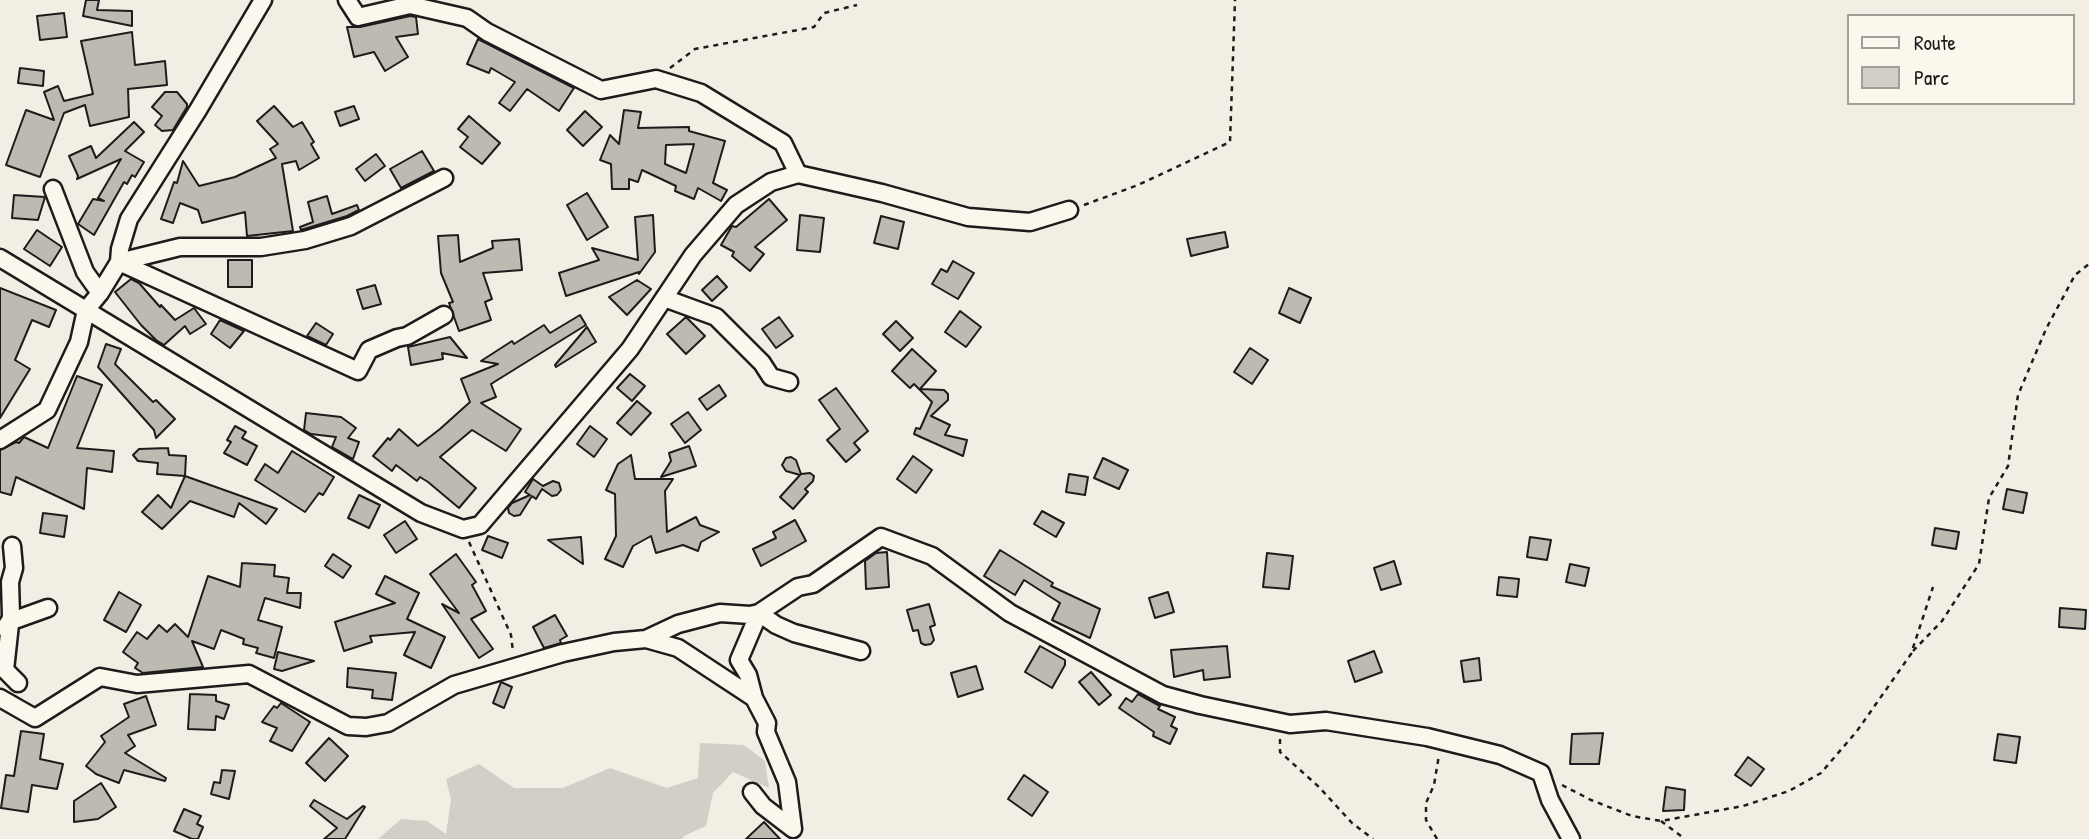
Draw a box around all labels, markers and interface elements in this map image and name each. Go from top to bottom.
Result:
legend [1848,14,2075,105]
text: Route [1914,28,1956,57]
text: Parc [1914,63,1949,92]

